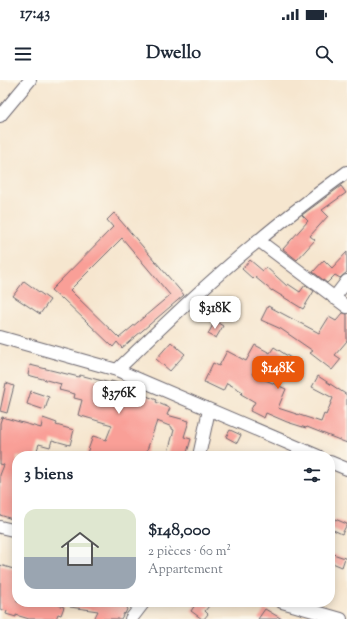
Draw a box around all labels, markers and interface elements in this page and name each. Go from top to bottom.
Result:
text: 17:43 [20,4,50,25]
text: Dwello [146,41,201,67]
icon: menu [12,43,34,65]
icon: search [313,43,335,65]
pin: $318K [187,296,243,330]
text: $318K [199,300,231,318]
pin: $148K [250,356,306,390]
text: $148K [261,360,295,378]
pin: $376K [91,381,147,415]
text: $376K [102,385,136,403]
text: 3 biens [24,463,73,487]
icon: filters [301,464,323,486]
text: $148,000 [148,519,210,543]
icon: home [56,525,104,573]
text: 2 pièces · 60 m² [148,543,231,561]
text: Appartement [148,561,223,579]

